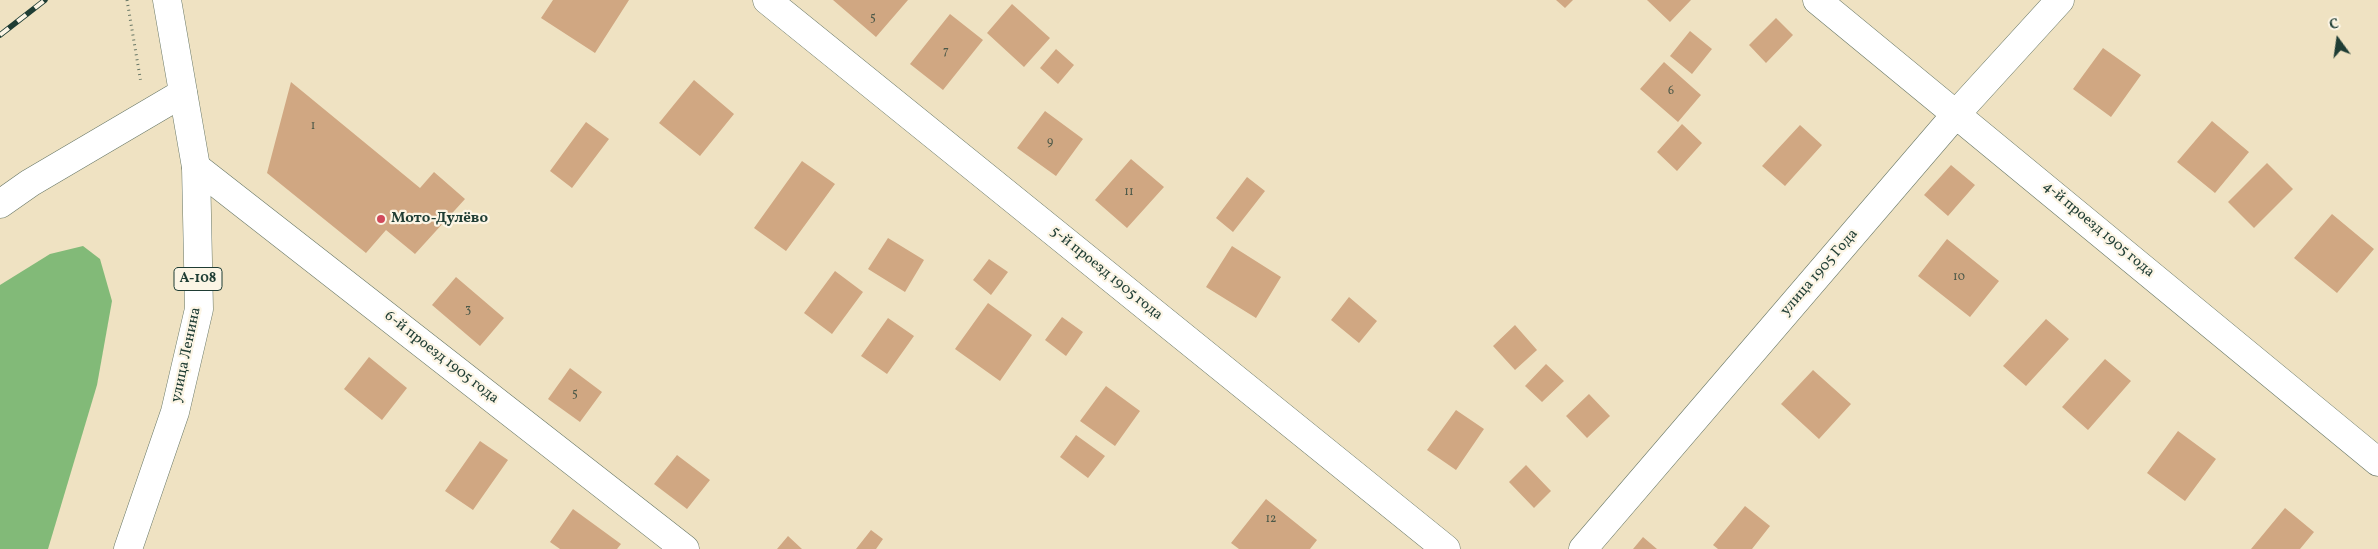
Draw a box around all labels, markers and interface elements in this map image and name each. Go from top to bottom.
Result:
house number: 5 [870,12,876,26]
north arrow [2313,15,2363,65]
text: С [2328,15,2341,35]
house number: 7 [943,45,949,59]
house number: 6 [1668,85,1674,99]
house number: 1 [311,120,315,134]
house number: 9 [1047,136,1053,150]
street label: 4-й проезд 1905 года [2038,178,2158,282]
house number: 11 [1124,186,1134,200]
place label: Мото-Дулёво [391,210,488,228]
marker: Мото-Дулёво [375,213,387,225]
street label: 5-й проезд 1905 года [1046,223,1166,325]
street label: улица 1905 Года [1777,226,1863,320]
road number: А-108 [174,268,222,290]
house number: 10 [1953,271,1965,285]
house number: 3 [465,304,471,318]
street label: улица Ленина [168,306,206,404]
street label: 6-й проезд 1905 года [380,308,502,408]
house number: 5 [572,388,578,402]
house number: 12 [1265,513,1277,527]

